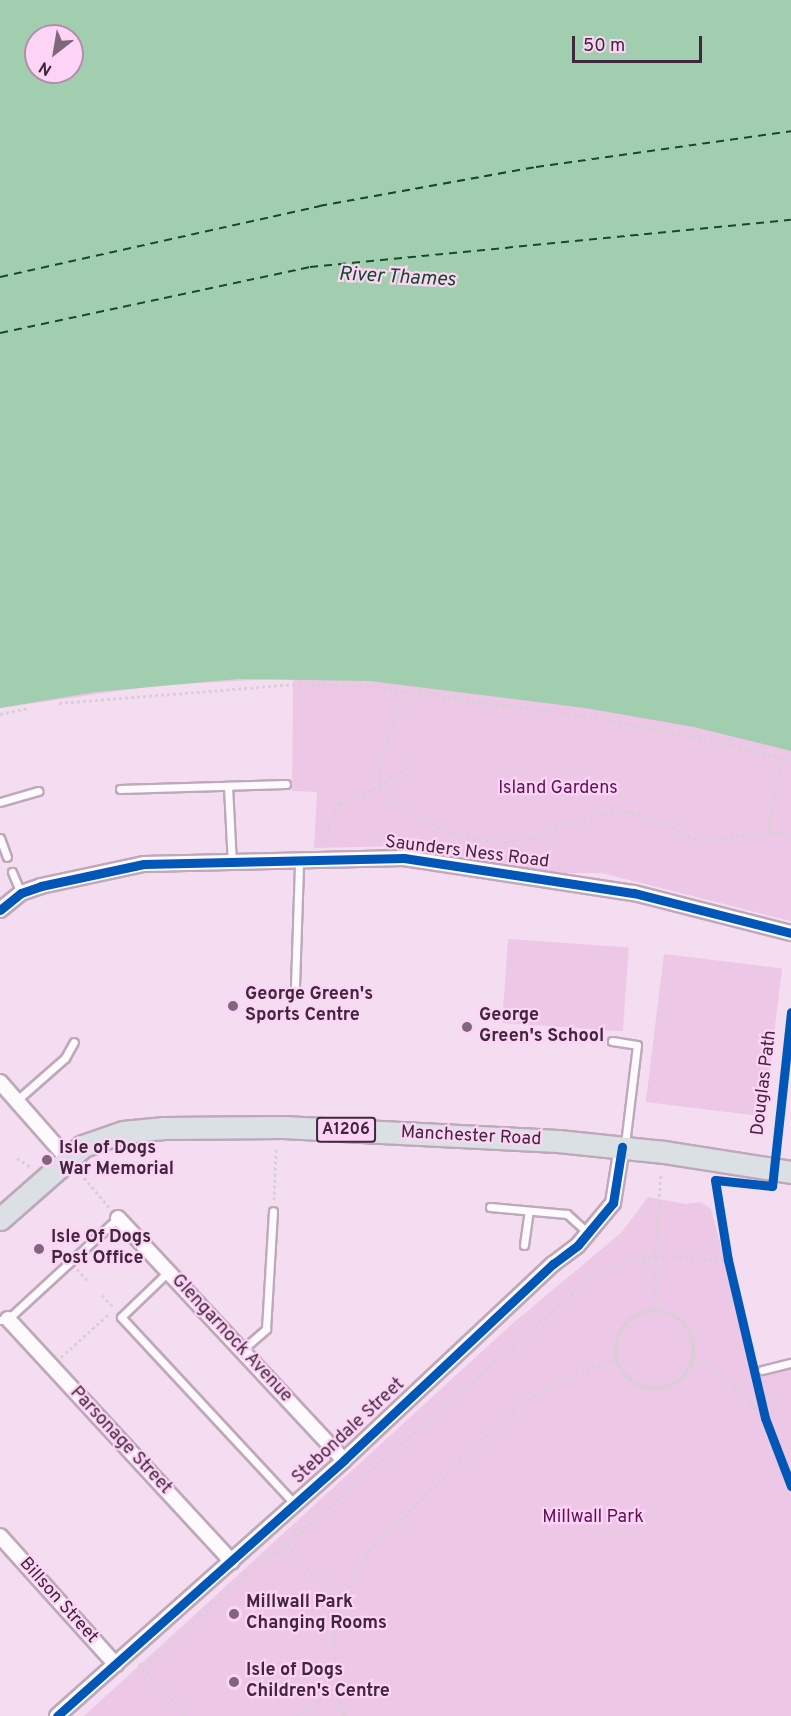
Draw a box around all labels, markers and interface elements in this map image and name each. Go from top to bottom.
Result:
north arrow [24,24,84,84]
scale bar [575,24,706,62]
text: 50 m [583,35,625,58]
text: N [36,56,56,79]
water label: River Thames [337,263,457,293]
park label: Island Gardens [498,778,618,800]
street label: Saunders Ness Road [384,832,550,874]
place label: George Green's Sports Centre [245,985,373,1028]
marker: George Green's Sports Centre [226,999,240,1013]
place label: George Green's School [479,1006,604,1048]
marker: George Green's School [460,1020,474,1034]
street label: Douglas Path [748,1029,782,1137]
road number: A1206 [316,1117,376,1143]
street label: Manchester Road [400,1123,542,1151]
place label: Isle of Dogs War Memorial [59,1139,174,1182]
marker: Isle of Dogs War Memorial [40,1153,54,1167]
place label: Isle Of Dogs Post Office [51,1228,151,1270]
marker: Isle Of Dogs Post Office [32,1242,46,1256]
street label: Glengarnock Avenue [166,1270,296,1408]
street label: Stebondale Street [288,1375,410,1489]
street label: Parsonage Street [65,1383,175,1499]
park label: Millwall Park [542,1507,644,1529]
street label: Billson Street [14,1554,102,1648]
place label: Millwall Park Changing Rooms [246,1593,387,1636]
marker: Millwall Park Changing Rooms [227,1607,241,1621]
place label: Isle of Dogs Children's Centre [246,1661,390,1704]
marker: Isle of Dogs Children's Centre [227,1675,241,1689]

